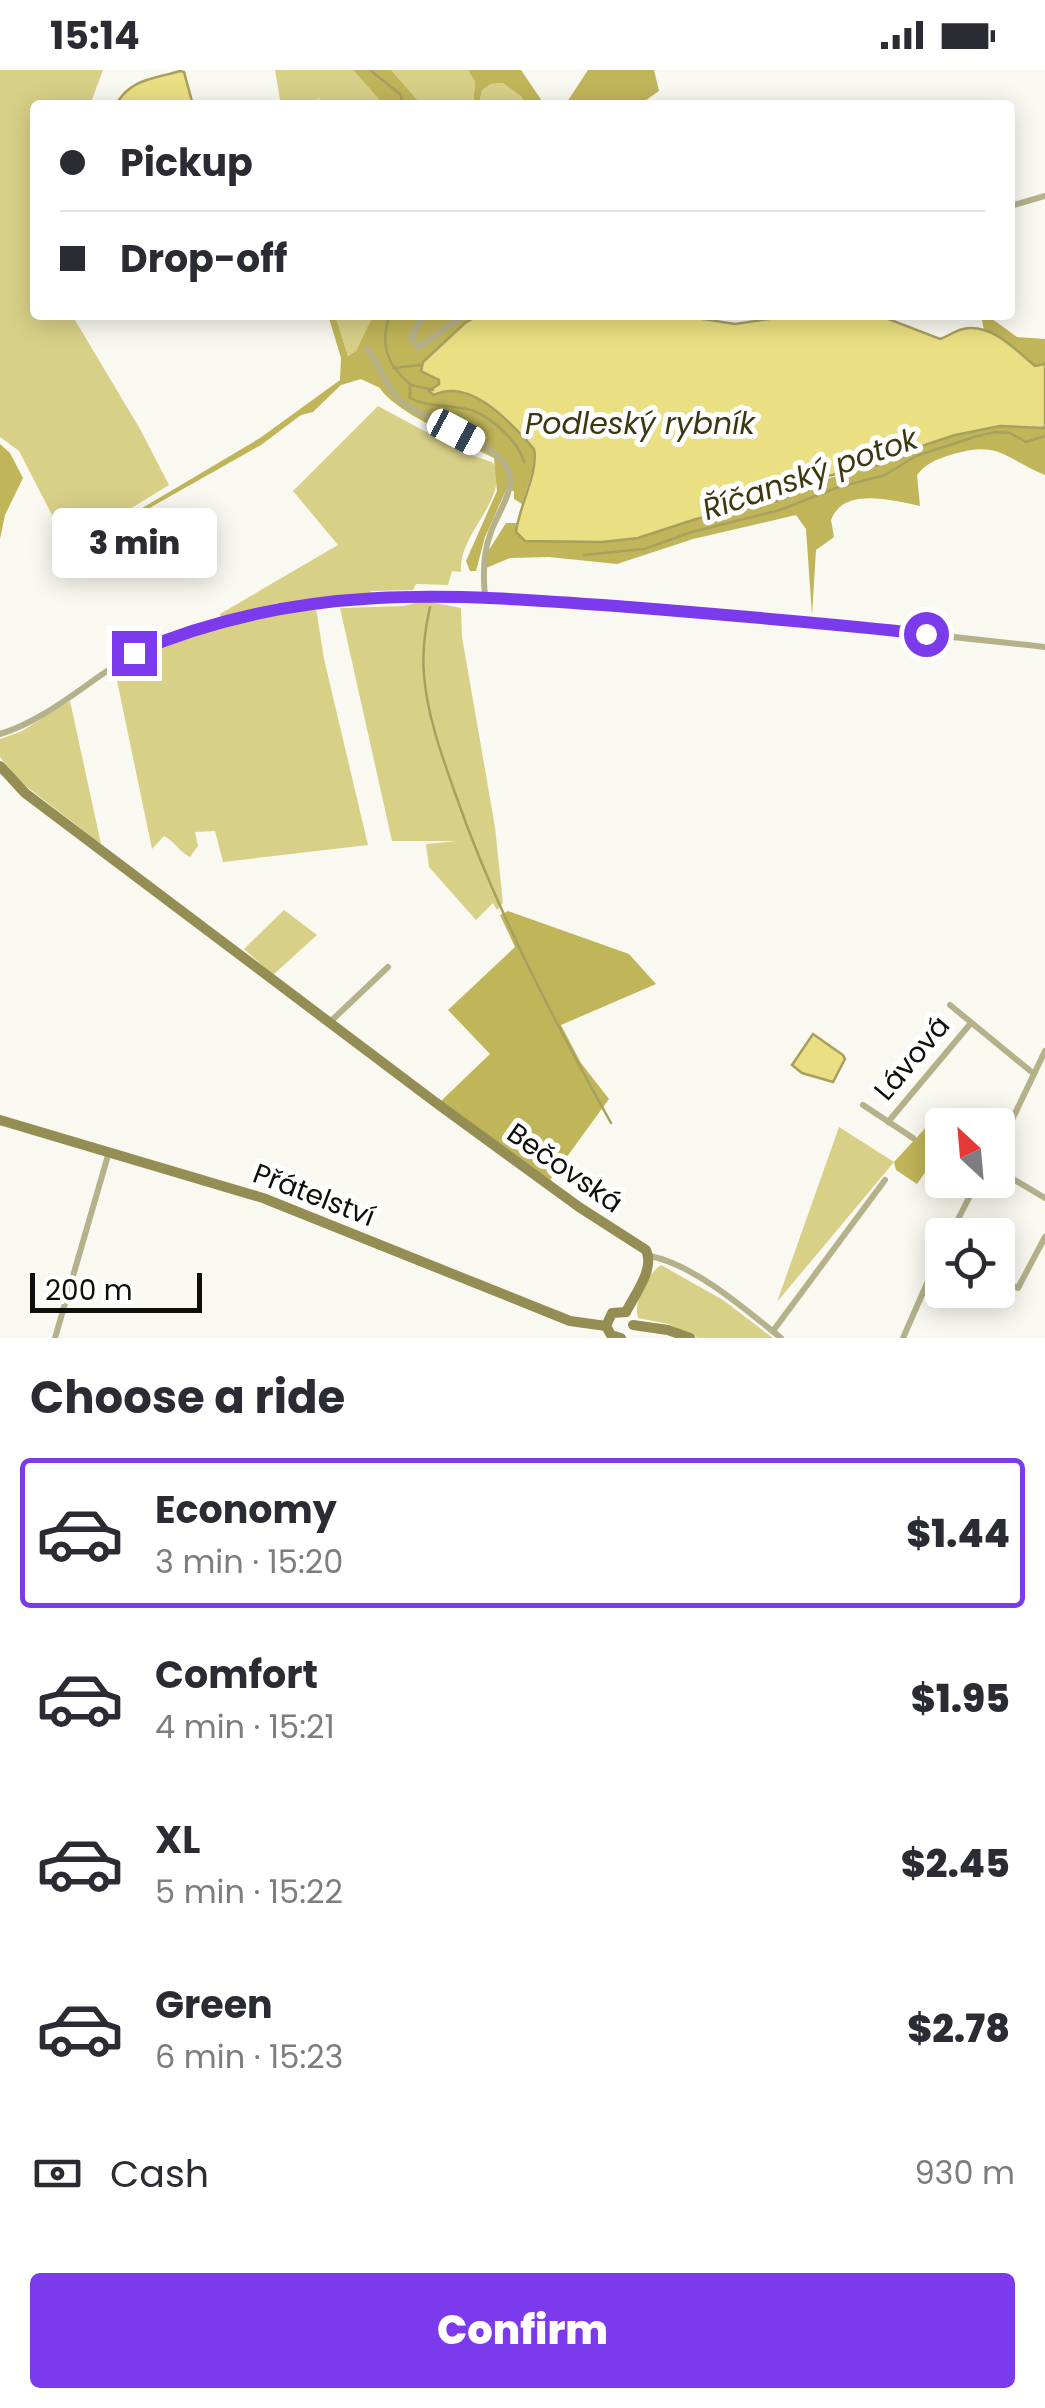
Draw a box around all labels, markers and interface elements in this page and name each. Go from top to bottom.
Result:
text: 15:14 [50,9,140,62]
text: Pickup [120,136,253,189]
text: Drop-off [120,232,288,285]
water label: Podleský rybník [525,402,757,445]
car [422,405,490,459]
water label: Říčanský potok [696,416,925,531]
callout: 3 min [52,508,216,578]
text: 3 min [89,520,180,565]
route start [904,612,949,657]
route end [112,631,157,676]
street label: Lávová [865,1007,959,1109]
north arrow [925,1108,1015,1198]
map controls [925,1108,1015,1308]
street label: Bečovská [499,1114,631,1222]
street label: Přátelství [248,1154,381,1236]
button: locate [925,1218,1015,1308]
scale bar [30,1268,202,1312]
text: 200 m [45,1271,133,1310]
text: Choose a ride [30,1366,345,1429]
text: Economy [155,1483,337,1536]
icon: car [35,1488,125,1578]
text: $1.44 [906,1507,1010,1560]
text: 3 min · 15:20 [155,1539,343,1584]
text: Comfort [155,1648,318,1701]
icon: car [35,1653,125,1743]
text: $1.95 [911,1672,1010,1725]
text: 4 min · 15:21 [155,1704,335,1749]
text: XL [155,1813,200,1866]
icon: car [35,1818,125,1908]
text: $2.45 [901,1837,1010,1890]
text: 5 min · 15:22 [155,1869,343,1914]
text: Green [155,1978,273,2031]
icon: car [35,1983,125,2073]
text: $2.78 [907,2002,1010,2055]
text: 6 min · 15:23 [155,2034,343,2079]
icon: cash [30,2146,85,2201]
text: Cash [110,2147,209,2200]
text: 930 m [914,2150,1015,2195]
button: Confirm [30,2273,1015,2388]

